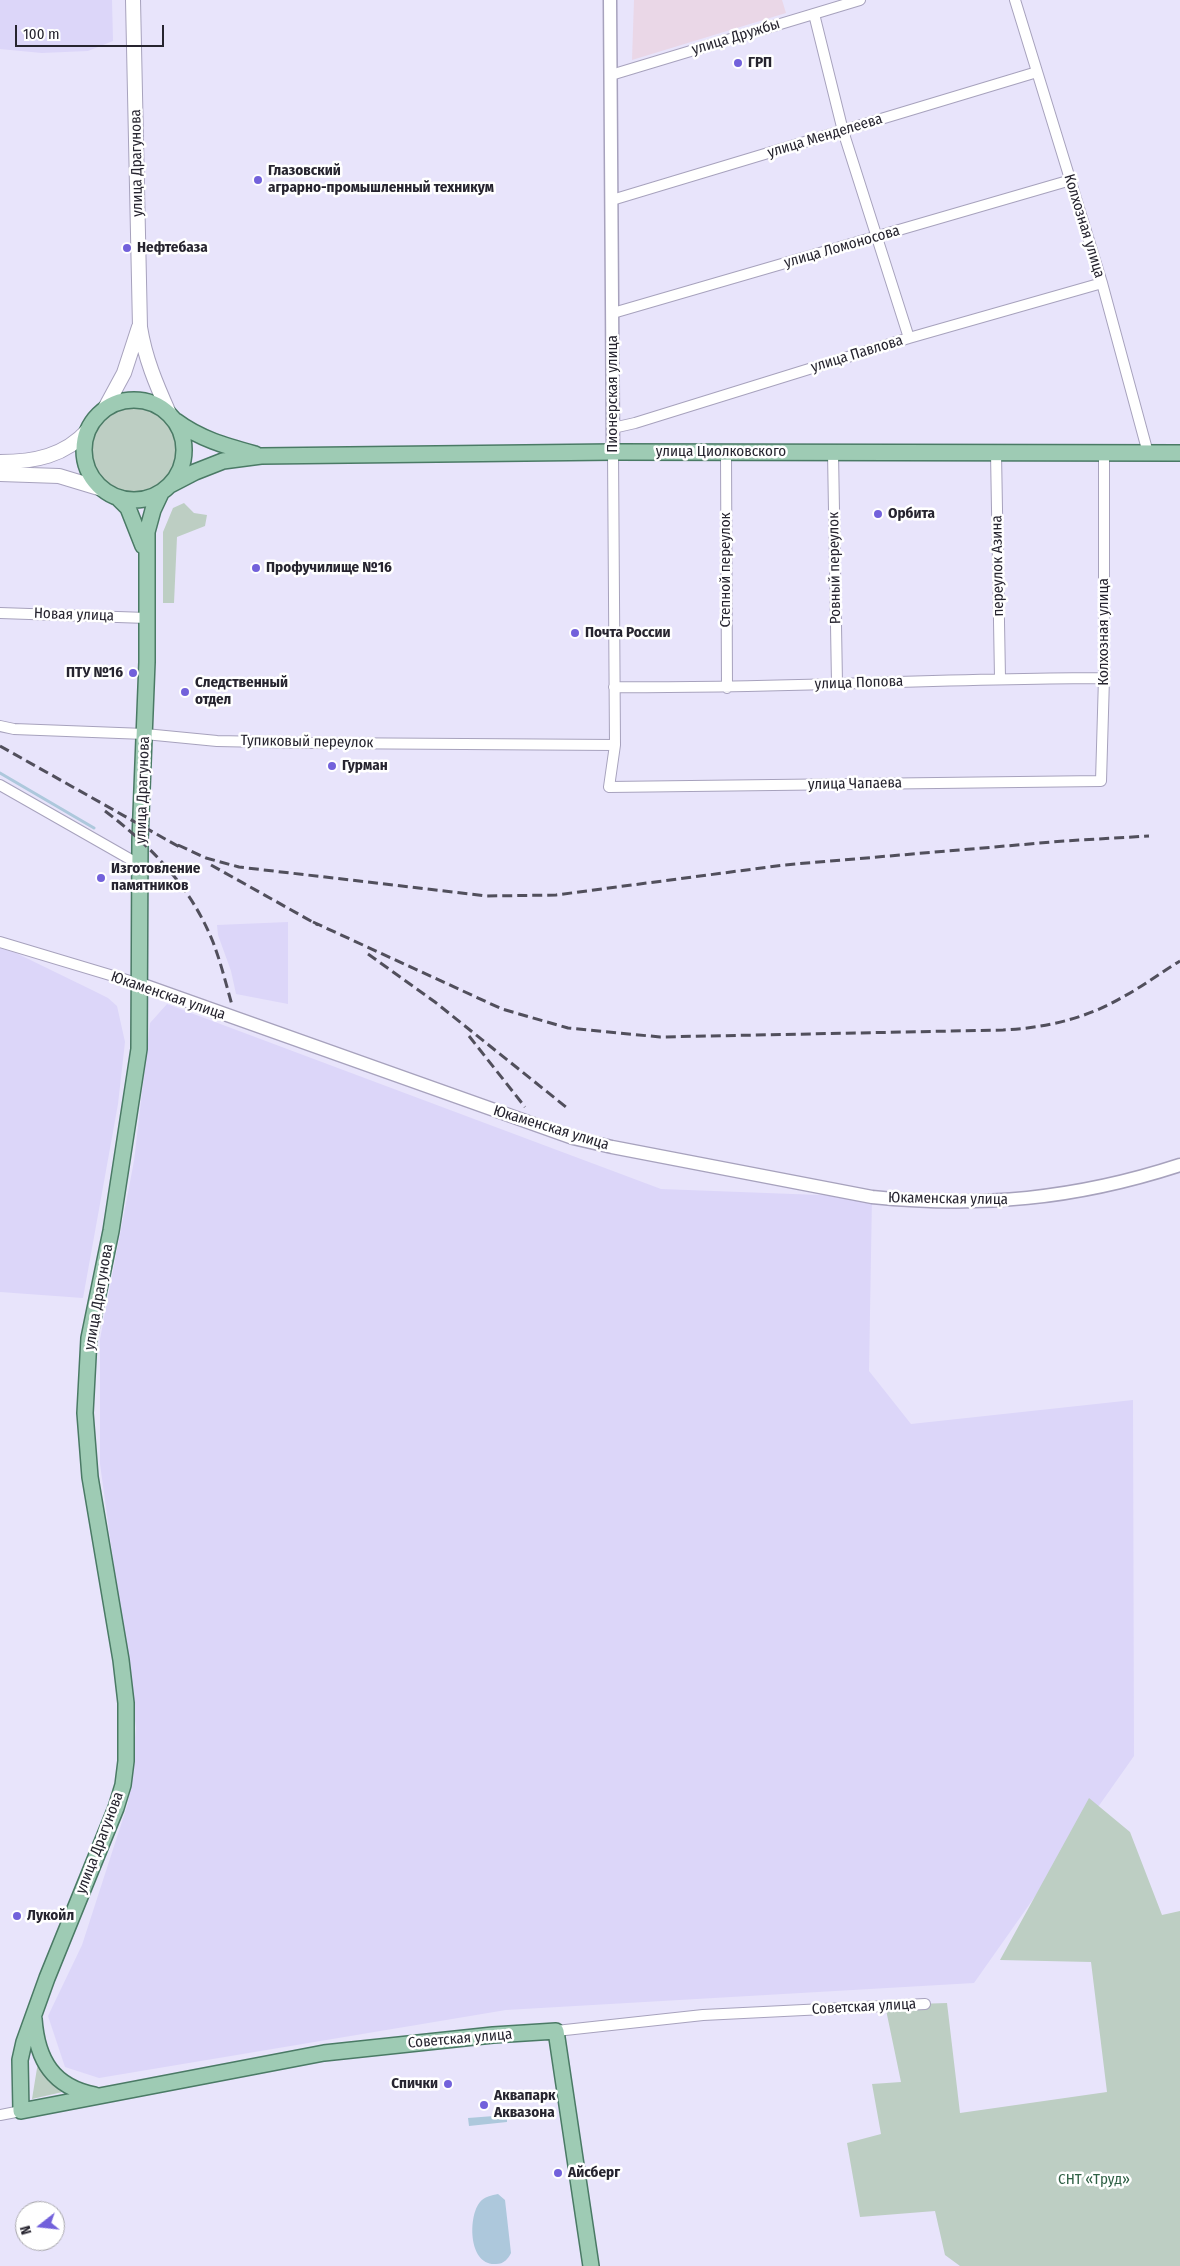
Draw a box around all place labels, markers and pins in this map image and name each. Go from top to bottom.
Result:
place label: ГРП [748,54,772,72]
marker: ГРП [732,57,744,69]
place label: Глазовский аграрно-промышленный техникум [268,162,494,197]
marker: Глазовский аграрно-промышленный техникум [252,174,264,186]
place label: Нефтебаза [137,239,208,257]
marker: Нефтебаза [121,242,133,254]
place label: Орбита [888,505,935,523]
marker: Орбита [872,508,884,520]
place label: Профучилище №16 [266,559,392,577]
marker: Профучилище №16 [250,562,262,574]
place label: Почта России [585,624,671,642]
marker: Почта России [569,627,581,639]
place label: ПТУ №16 [66,664,123,682]
marker: ПТУ №16 [127,667,139,679]
place label: Следственный отдел [195,674,288,709]
marker: Следственный отдел [179,686,191,698]
place label: Гурман [342,757,388,775]
marker: Гурман [326,760,338,772]
place label: Изготовление памятников [111,860,200,895]
marker: Изготовление памятников [95,872,107,884]
place label: Лукойл [27,1907,74,1925]
marker: Лукойл [11,1910,23,1922]
place label: Спички [391,2075,438,2093]
marker: Спички [442,2078,454,2090]
place label: Аквапарк Аквазона [494,2087,556,2122]
marker: Аквапарк Аквазона [478,2099,490,2111]
place label: Айсберг [568,2164,620,2182]
marker: Айсберг [552,2167,564,2179]

